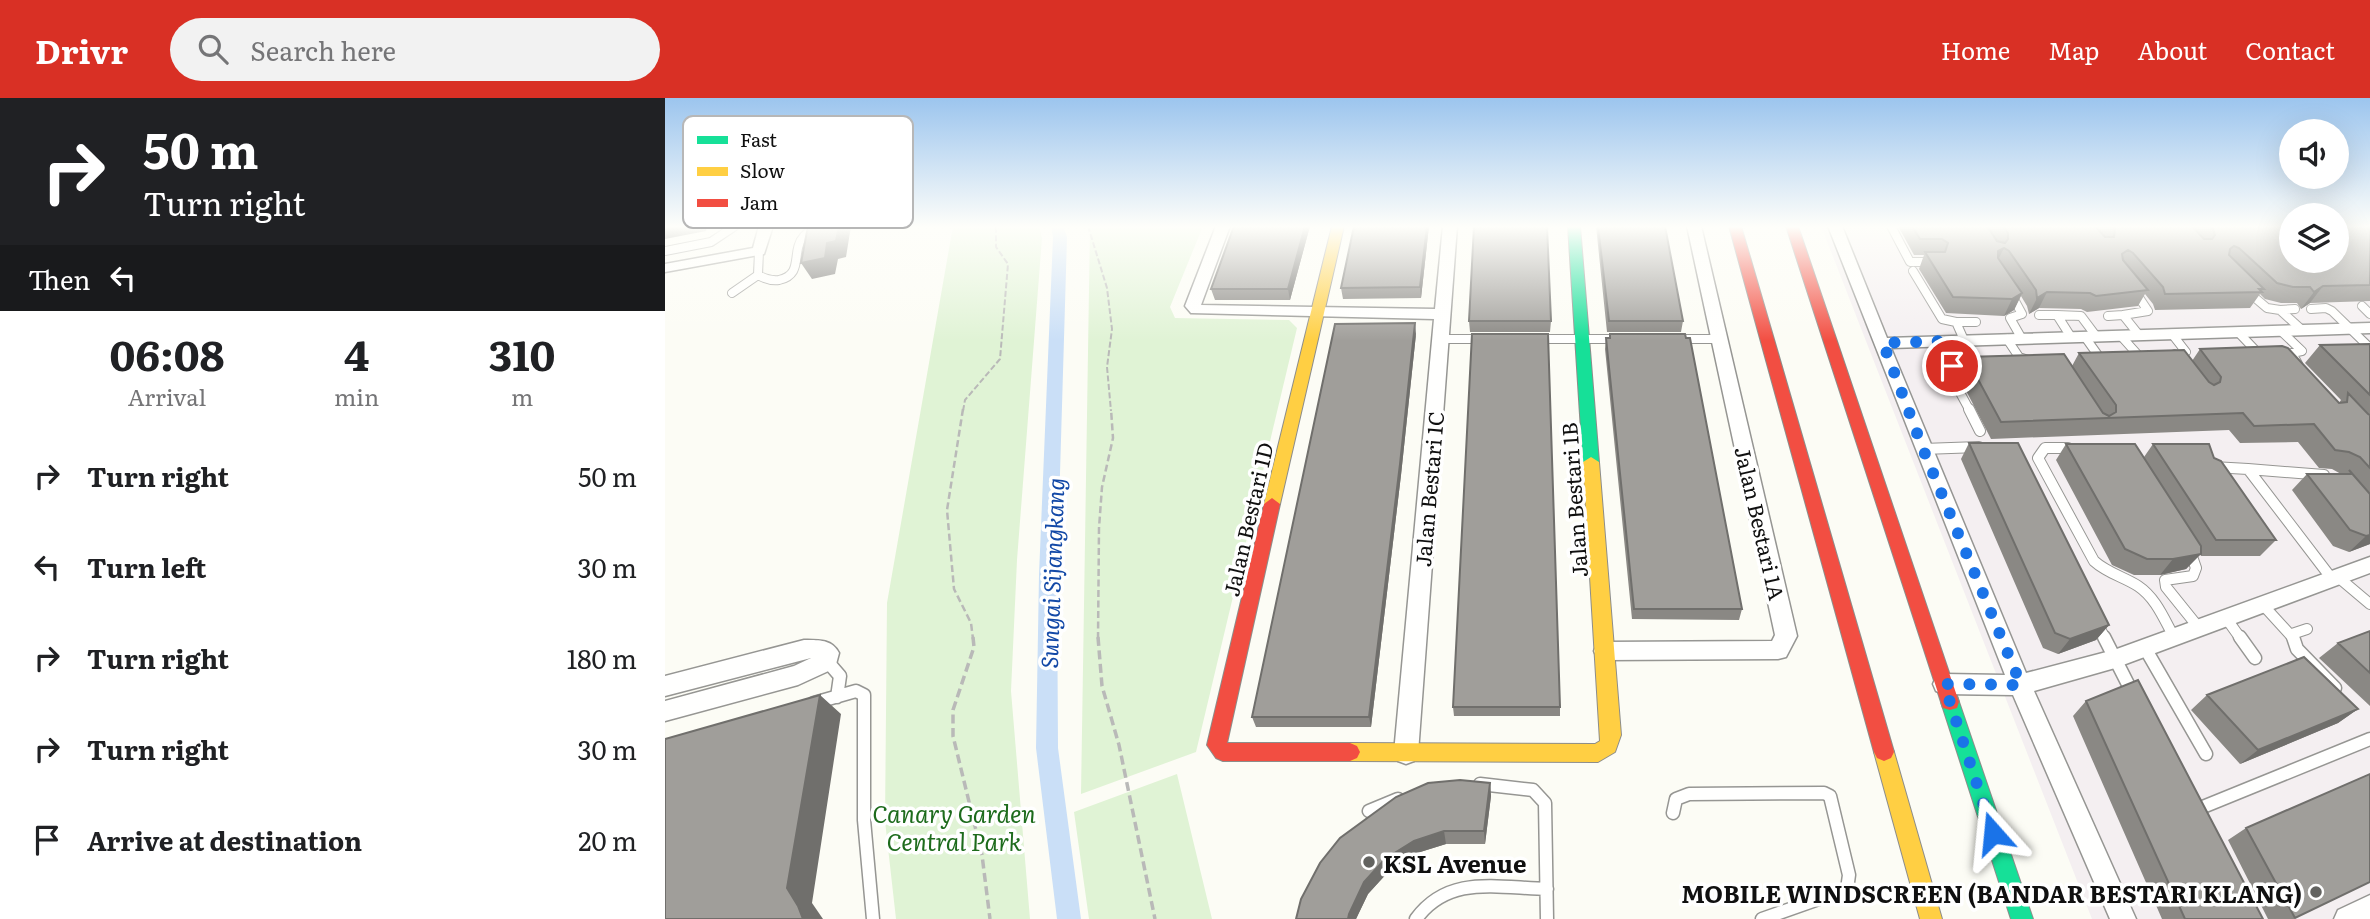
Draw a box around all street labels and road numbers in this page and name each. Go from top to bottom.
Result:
street label: Jalan Bestari 1C [1406,410,1450,568]
street label: Jalan Bestari 1B [1552,422,1594,578]
street label: Jalan Bestari 1D [1214,439,1280,599]
street label: Jalan Bestari 1A [1728,443,1794,603]

